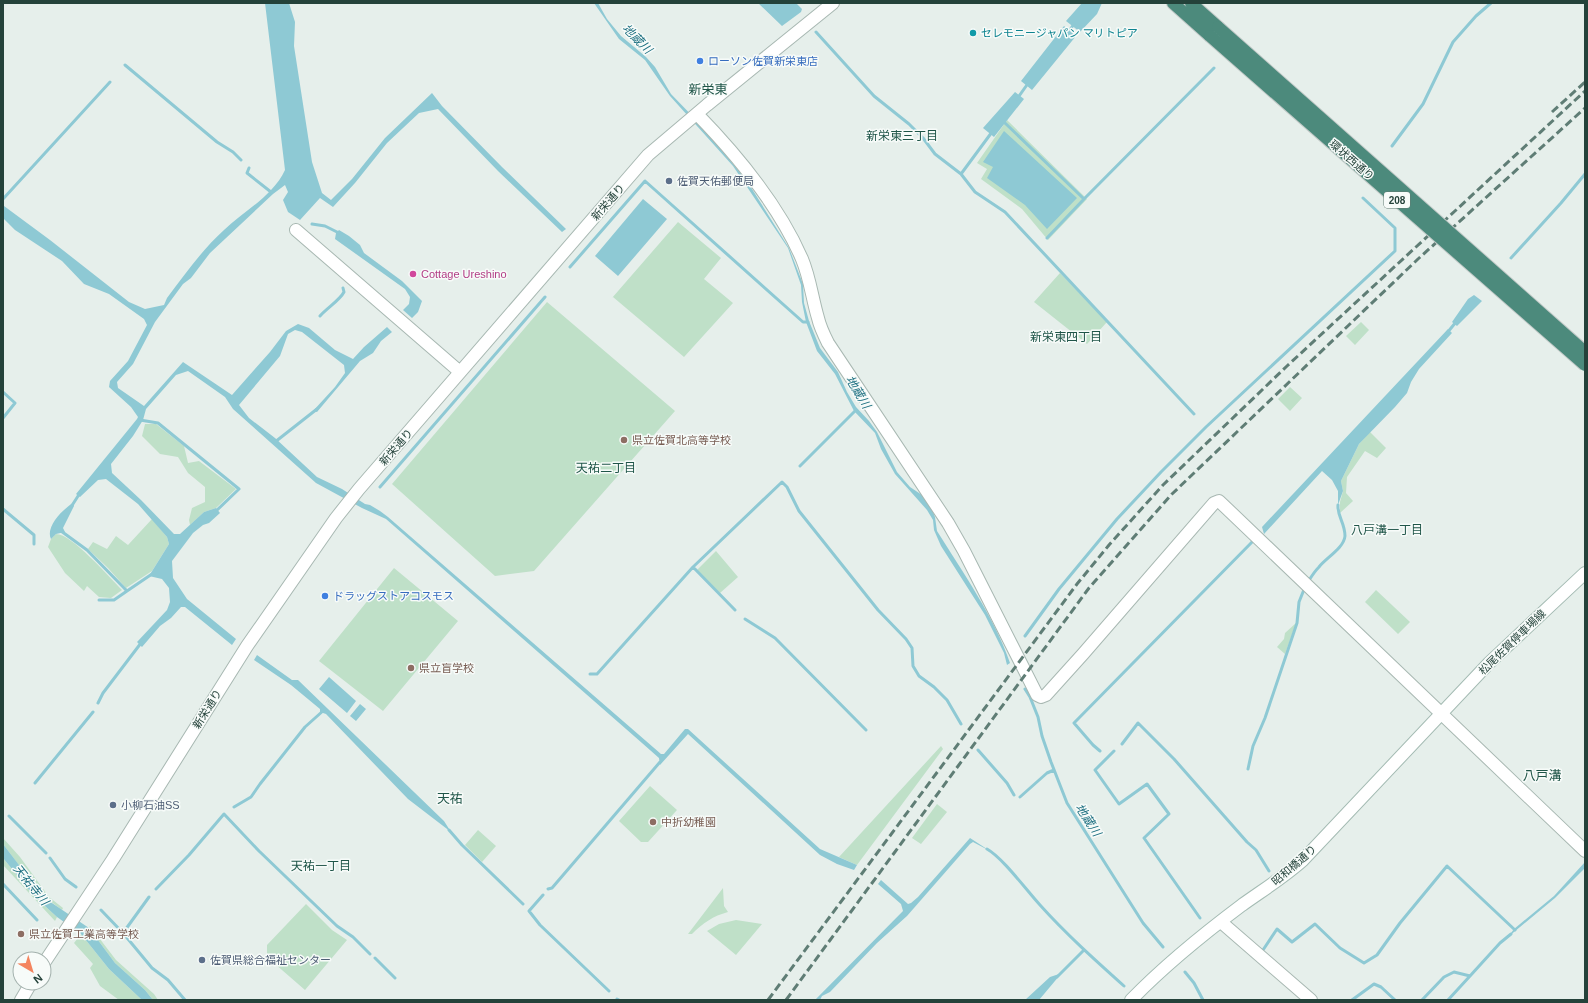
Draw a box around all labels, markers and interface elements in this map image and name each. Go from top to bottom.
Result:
water label: 地蔵川 [619,21,656,58]
place label: セレモニージャパン マリトピア [981,27,1138,39]
marker: セレモニージャパン マリトピア [968,28,978,38]
place label: ローソン佐賀新栄東店 [708,55,818,67]
marker: ローソン佐賀新栄東店 [695,56,705,66]
district label: 新栄東 [688,82,728,97]
district label: 新栄東三丁目 [866,129,938,143]
street label: 環状西通り [1327,137,1377,183]
place label: 佐賀天佑郵便局 [677,175,754,187]
marker: 佐賀天佑郵便局 [664,176,674,186]
street label: 新栄通り [589,181,627,223]
road number: 208 [1384,192,1410,208]
place label: Cottage Ureshino [421,268,507,280]
marker: Cottage Ureshino [408,269,418,279]
district label: 新栄東四丁目 [1030,330,1102,344]
water label: 地蔵川 [843,373,874,413]
street label: 新栄通り [377,426,415,468]
place label: 県立佐賀北高等学校 [632,434,731,446]
marker: 県立佐賀北高等学校 [619,435,629,445]
district label: 天祐二丁目 [576,461,636,475]
district label: 八戸溝一丁目 [1351,523,1423,537]
place label: ドラッグストアコスモス [333,590,454,602]
marker: ドラッグストアコスモス [320,591,330,601]
street label: 松尾佐賀停車場線 [1476,607,1548,677]
place label: 県立盲学校 [419,662,474,674]
marker: 県立盲学校 [406,663,416,673]
street label: 新栄通り [190,687,224,731]
district label: 八戸溝 [1522,768,1562,783]
district label: 天祐 [437,791,463,806]
place label: 小柳石油SS [121,799,180,811]
marker: 小柳石油SS [108,800,118,810]
water label: 地蔵川 [1072,801,1105,841]
place label: 中折幼稚園 [661,816,716,828]
marker: 中折幼稚園 [648,817,658,827]
street label: 昭和橋通り [1269,842,1319,888]
district label: 天祐一丁目 [291,859,351,873]
water label: 天祐寺川 [10,862,53,910]
place label: 県立佐賀工業高等学校 [29,928,139,940]
marker: 県立佐賀工業高等学校 [16,929,26,939]
north arrow [12,951,52,991]
place label: 佐賀県総合福祉センター [210,954,331,966]
marker: 佐賀県総合福祉センター [197,955,207,965]
text: N [31,972,45,986]

